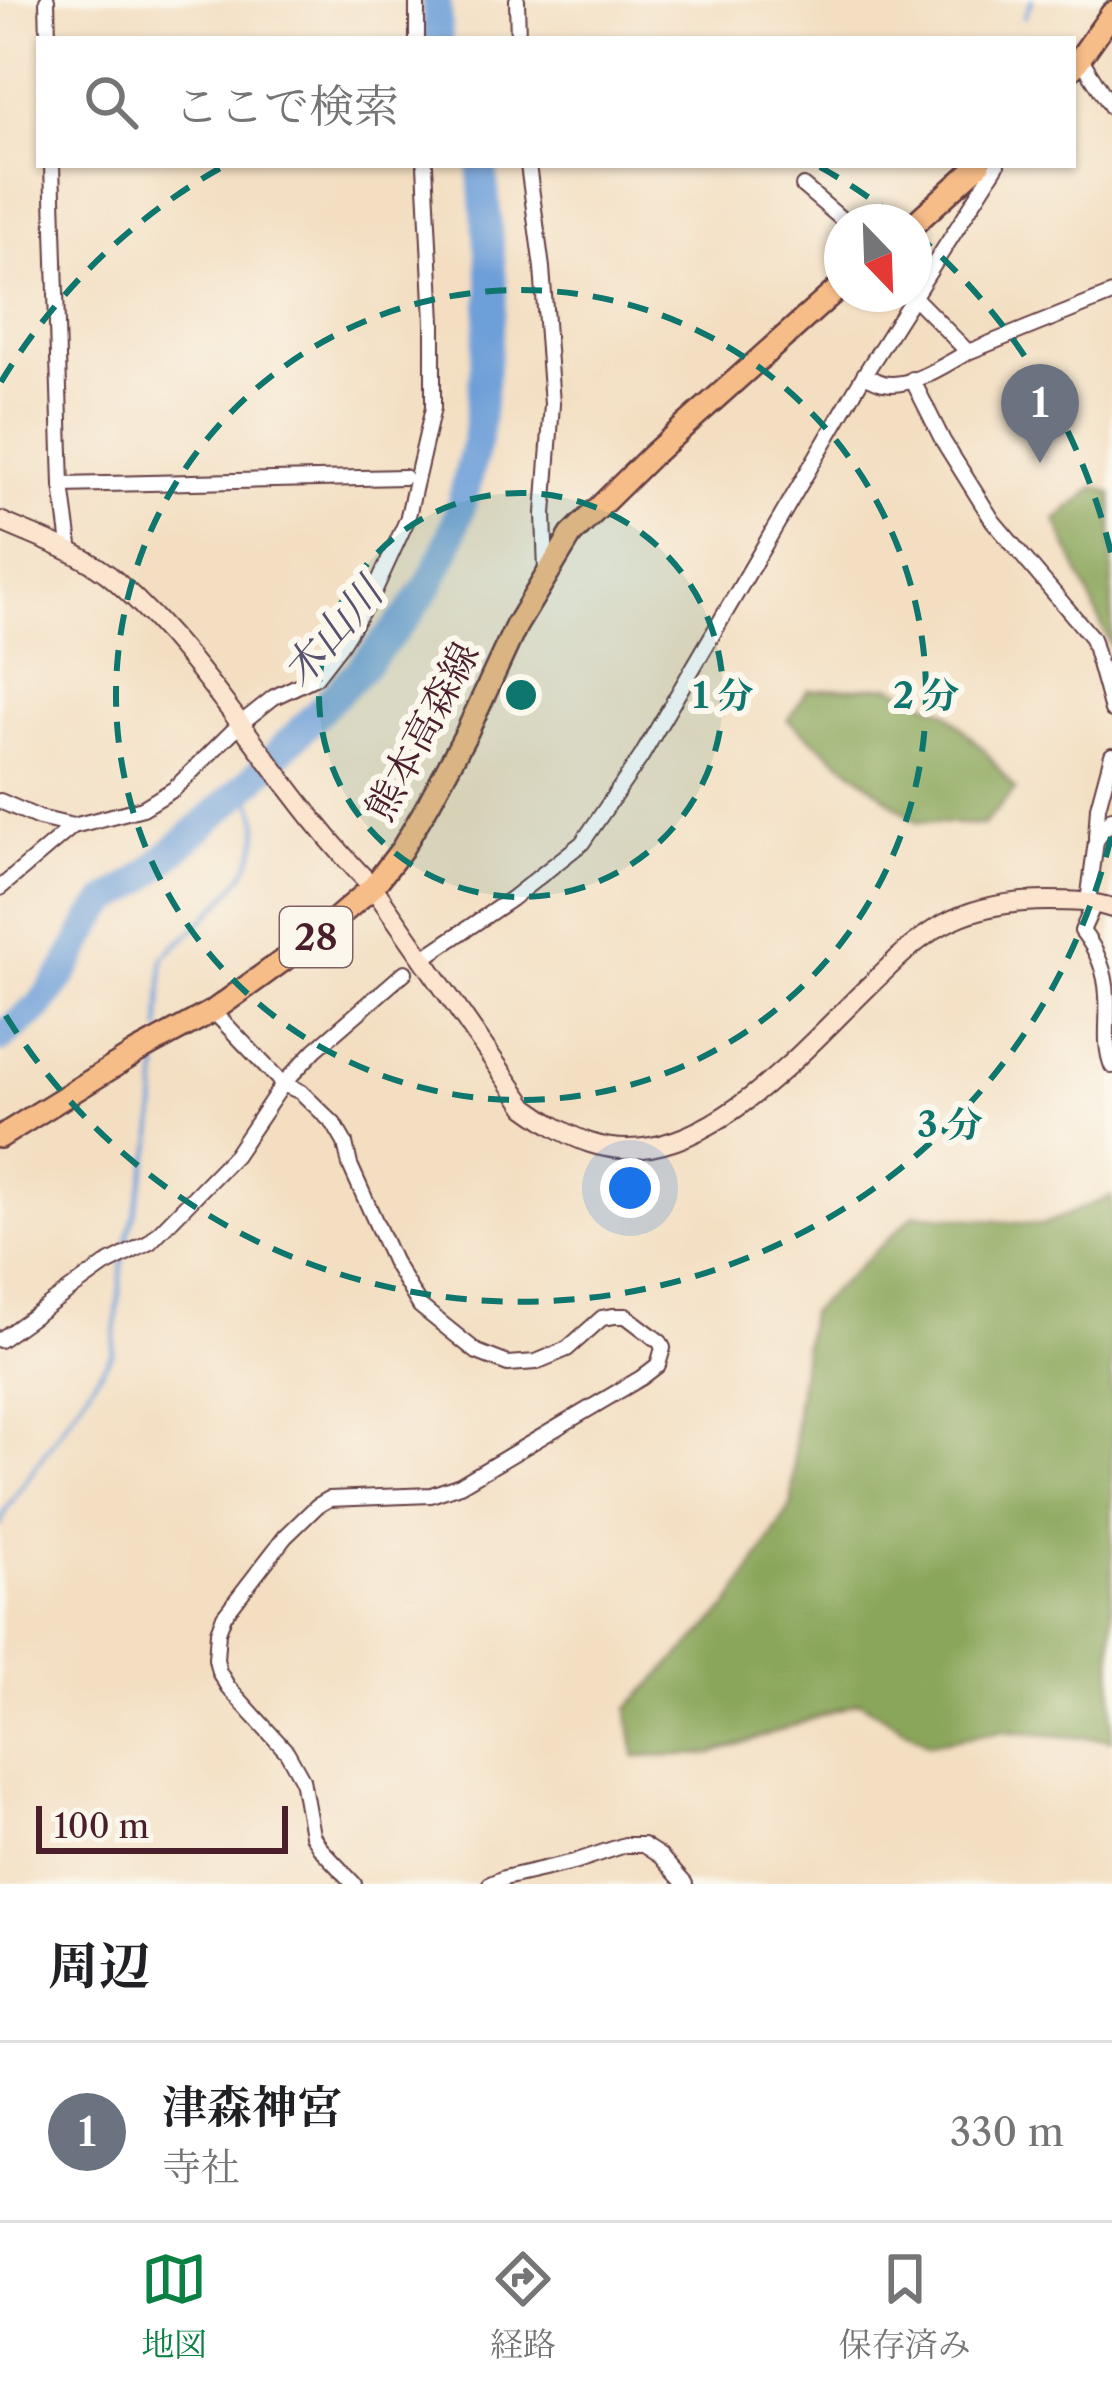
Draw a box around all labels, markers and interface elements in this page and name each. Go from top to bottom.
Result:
search box [36,36,1076,168]
icon: search [78,69,144,135]
text: ここで検索 [174,78,399,134]
north arrow [824,204,932,312]
pin: 1 [1001,364,1079,463]
water label: 木山川 [271,564,396,697]
street label: 熊本高森線 [355,634,489,828]
text: 1 分 [692,673,754,717]
text: 2 分 [893,673,959,717]
centre of rings [500,674,542,716]
road number: 28 [280,907,352,967]
text: 3 分 [917,1102,983,1146]
your location [600,1158,660,1218]
scale bar [36,1800,288,1853]
text: 100 m [54,1806,149,1847]
text: 周辺 [48,1935,150,1997]
text: 津森神宮 [162,2079,342,2135]
text: 1 [78,2108,96,2156]
text: 330 m [950,2108,1064,2156]
text: 寺社 [162,2143,240,2191]
tab: 地図 [141,2246,207,2365]
tab: 経路 [490,2246,556,2365]
tab: 保存済み [839,2246,971,2365]

